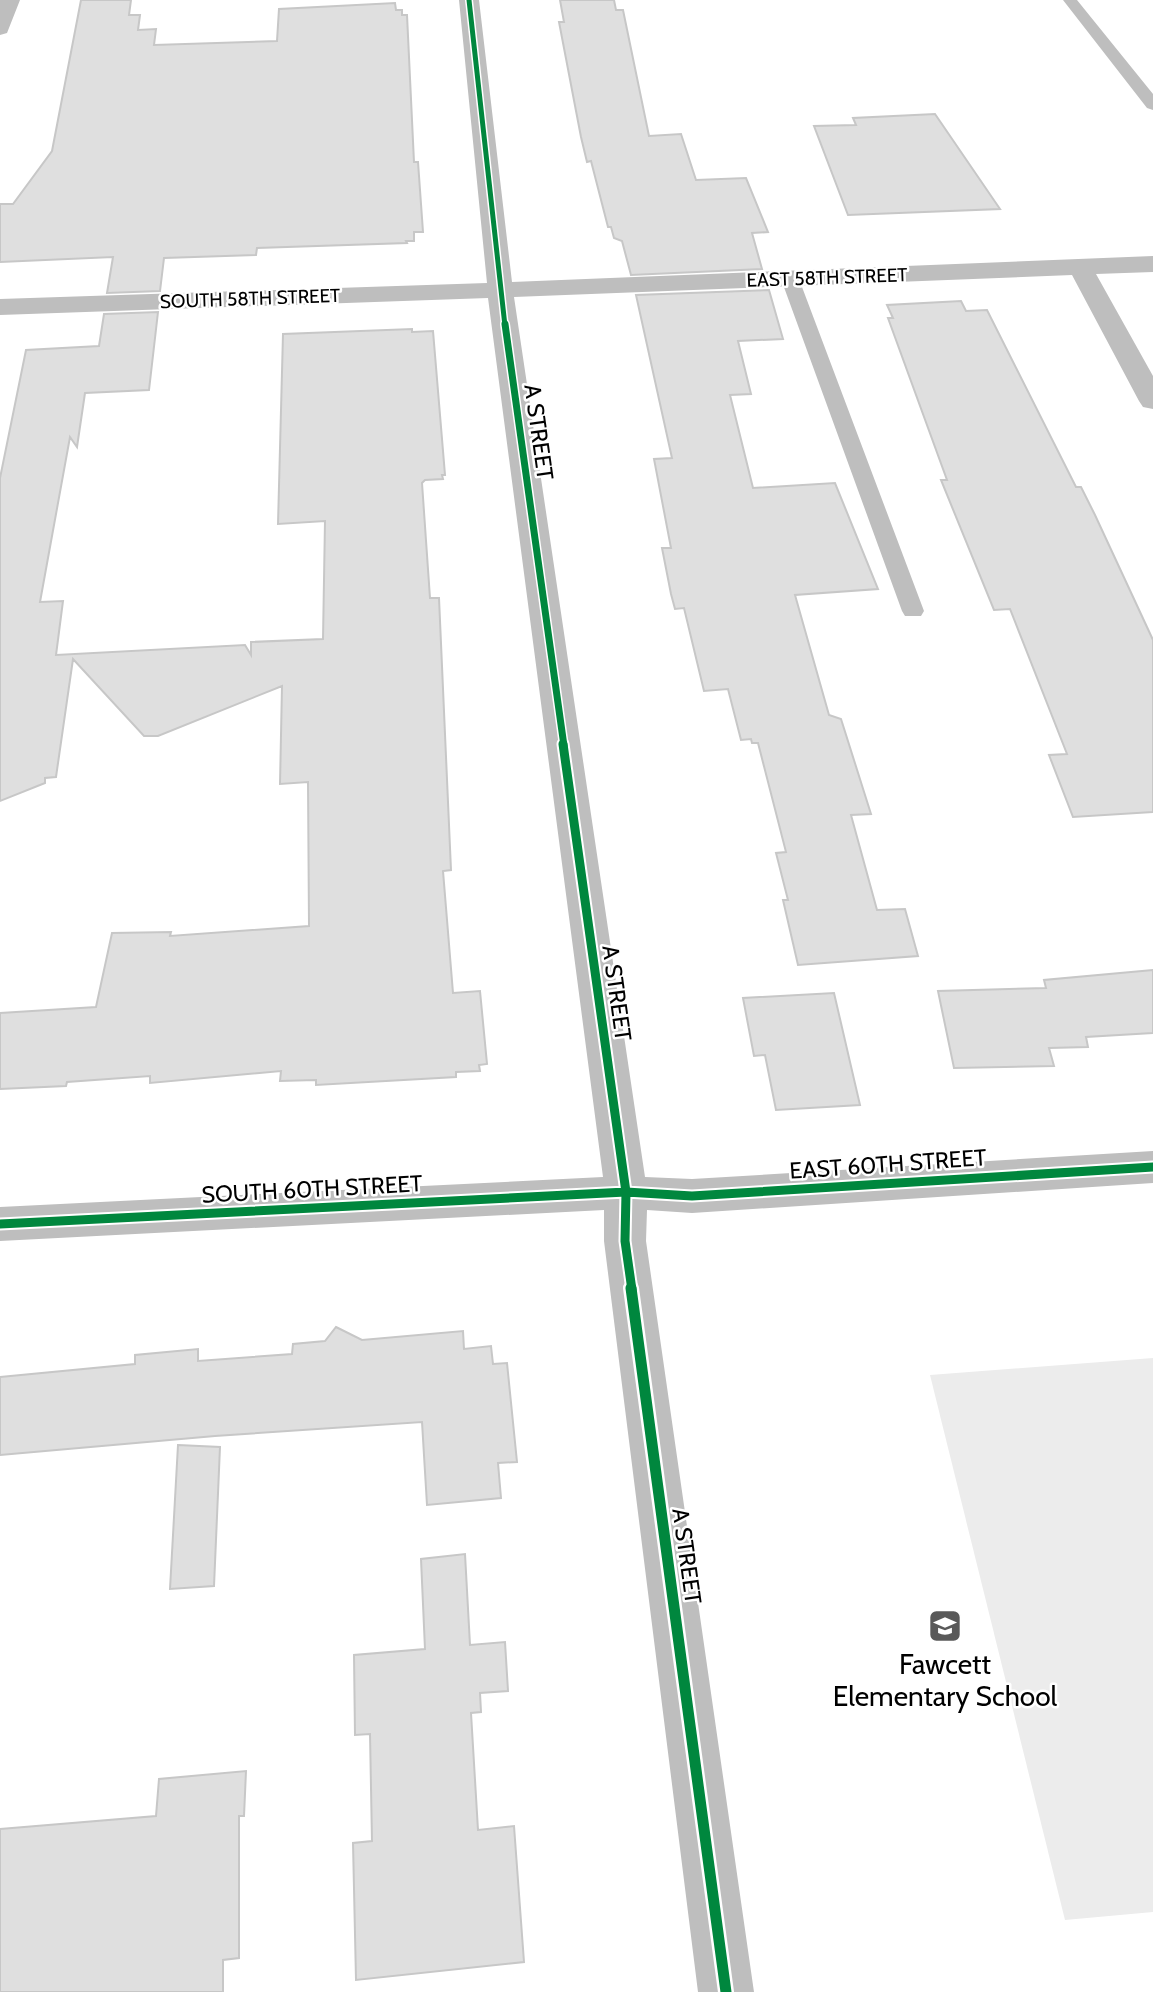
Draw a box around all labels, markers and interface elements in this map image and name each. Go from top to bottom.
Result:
street label: EAST 58TH STREET [746,263,908,292]
street label: SOUTH 58TH STREET [159,284,341,313]
street label: A STREET [518,382,560,482]
street label: A STREET [596,943,638,1043]
street label: EAST 60TH STREET [789,1143,987,1185]
street label: SOUTH 60TH STREET [201,1169,423,1209]
street label: A STREET [666,1506,708,1606]
school or university icon: Fawcett Elementary School [926,1607,964,1645]
place label: Fawcett Elementary School [833,1647,1058,1713]

